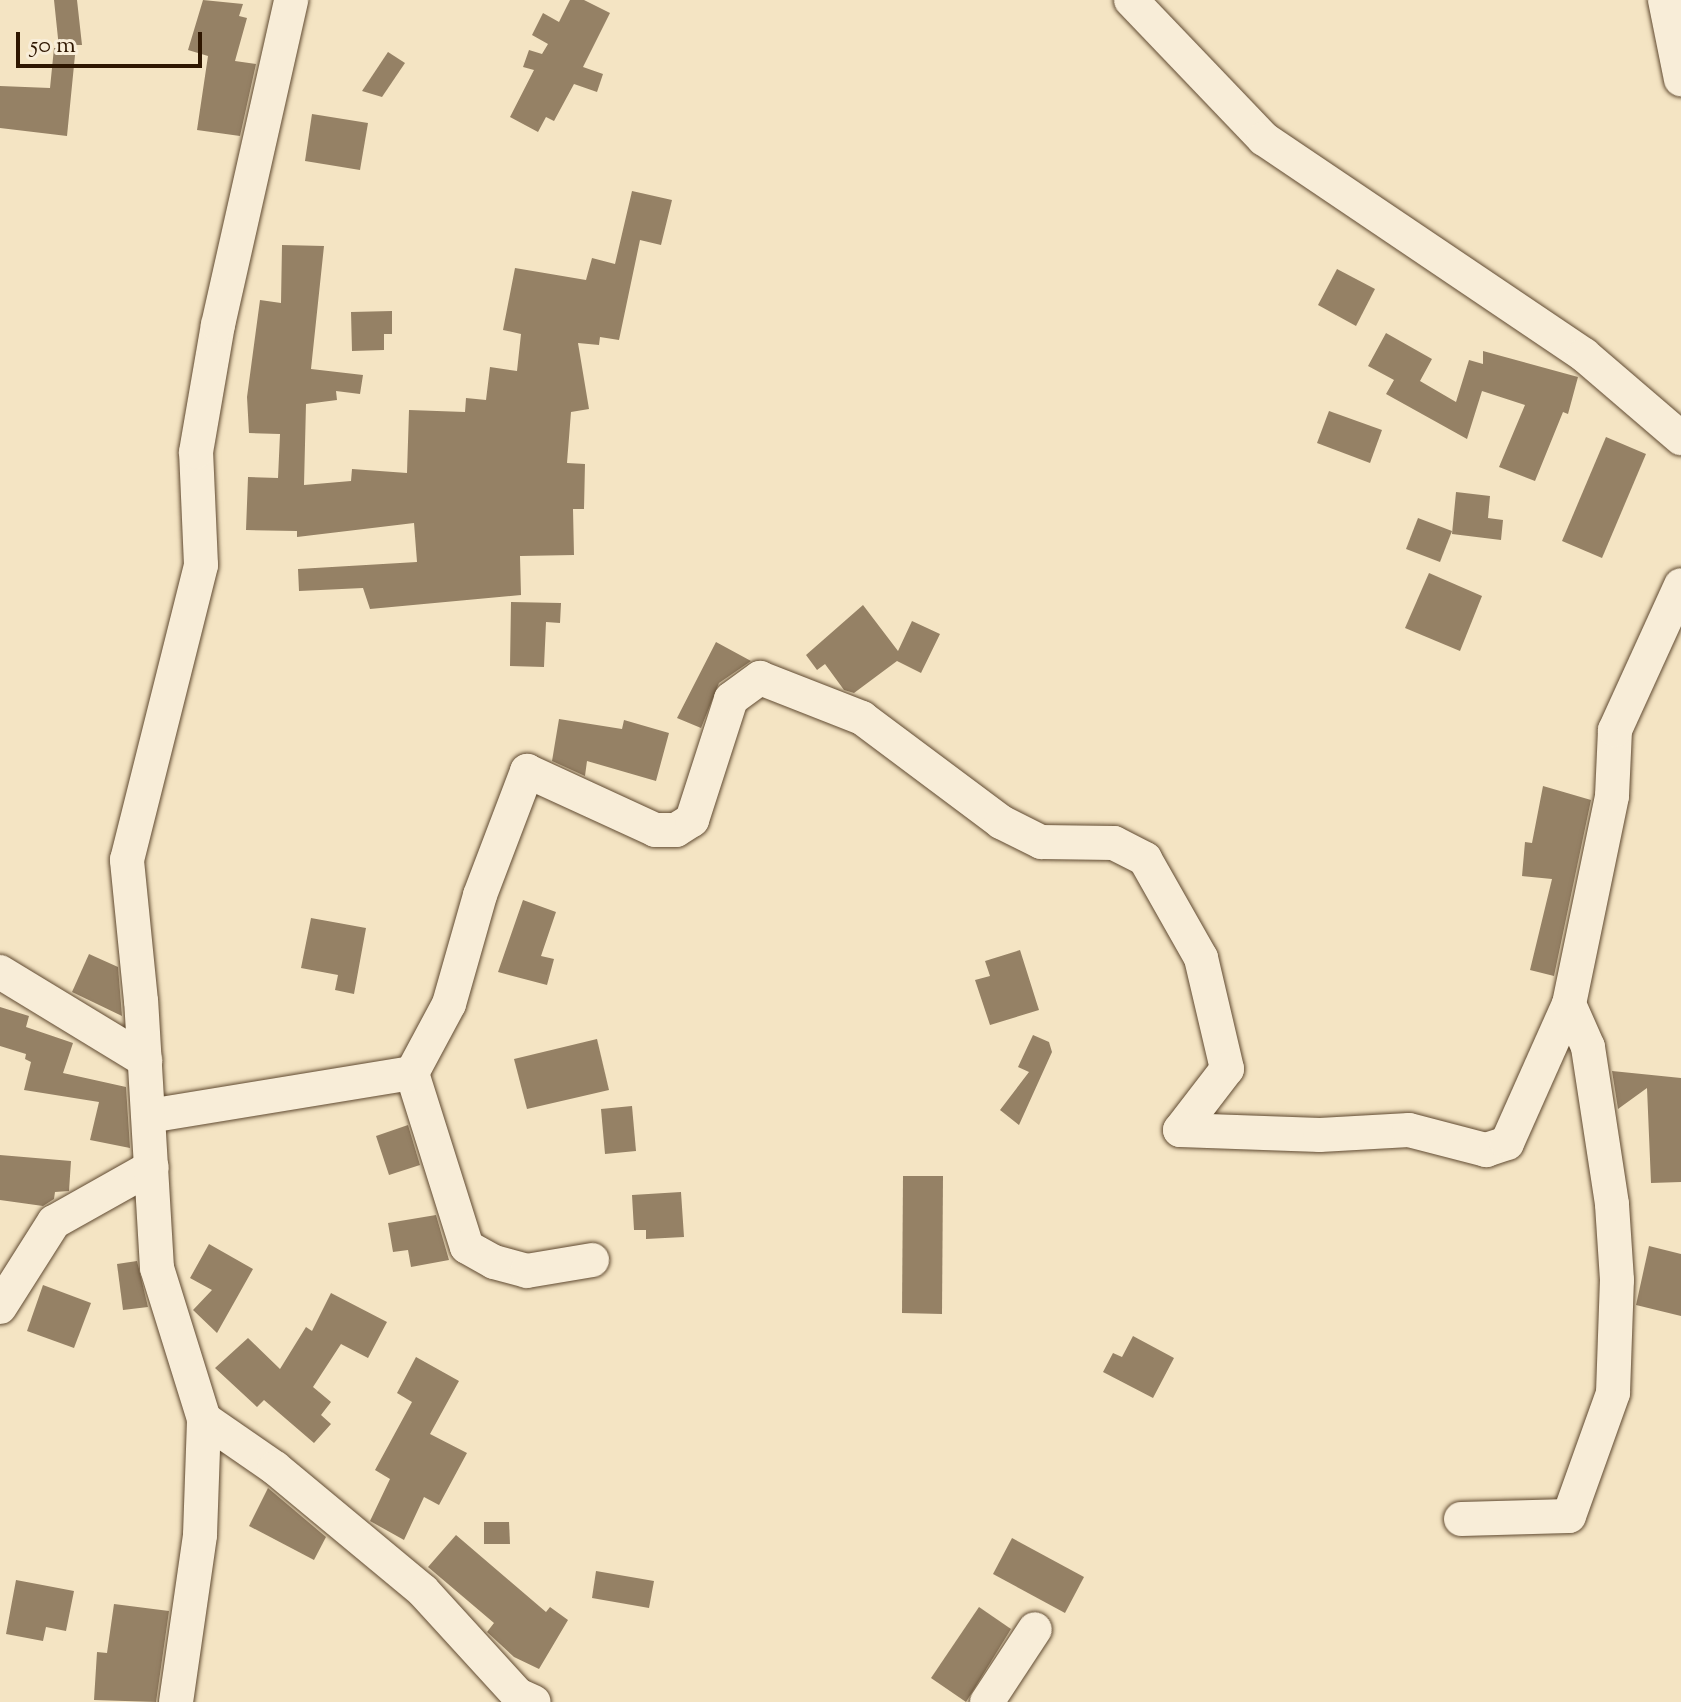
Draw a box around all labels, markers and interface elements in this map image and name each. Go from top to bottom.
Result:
scale bar [20,16,206,66]
text: 50 m [30,29,76,63]

